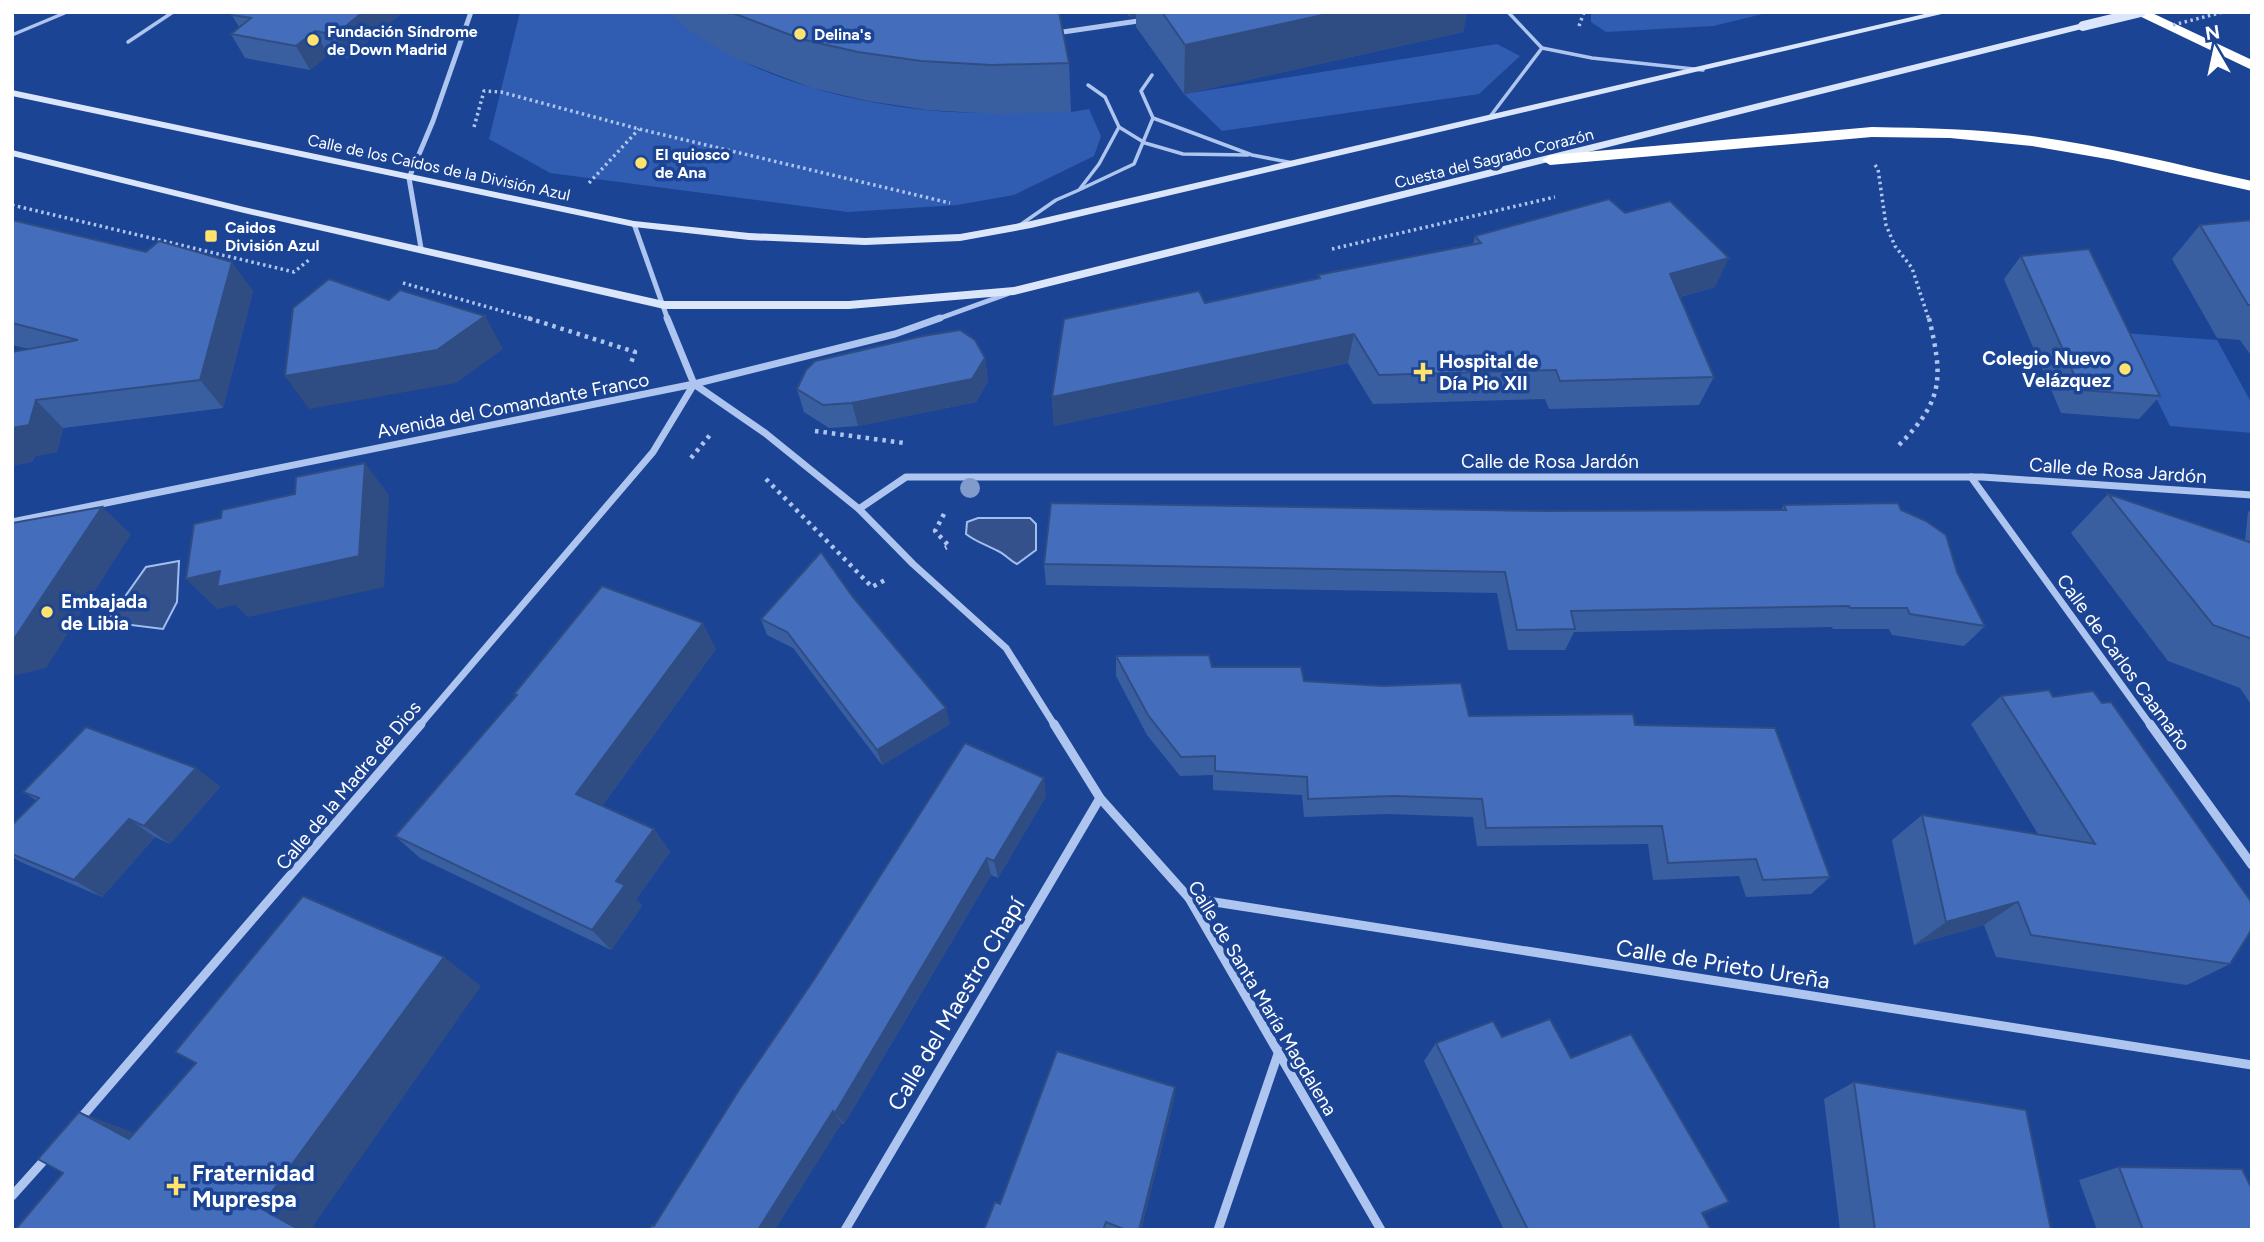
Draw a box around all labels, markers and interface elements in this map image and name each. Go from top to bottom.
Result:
north arrow [2180,14,2250,84]
text: N [2203,20,2221,45]
place label: Fundación Síndrome de Down Madrid [327,22,478,59]
place label: Delina's [814,25,872,44]
marker: Delina's [792,26,808,42]
marker: Fundación Síndrome de Down Madrid [305,32,321,48]
street label: Cuesta del Sagrado Corazón [1393,125,1596,192]
street label: Calle de los Caídos de la División Azul [306,130,572,205]
place label: El quiosco de Ana [655,145,730,182]
marker: El quiosco de Ana [633,155,649,171]
place label: Caidos División Azul [225,218,319,255]
marker: Caidos División Azul [203,228,219,244]
place label: Colegio Nuevo Velázquez [1982,347,2111,392]
place label: Hospital de Día Pio XII [1439,350,1539,395]
marker: Colegio Nuevo Velázquez [2117,361,2133,377]
marker: Hospital de Día Pio XII [1413,362,1433,382]
street label: Avenida del Comandante Franco [375,368,651,443]
street label: Calle de Rosa Jardón [1461,450,1639,473]
street label: Calle de Rosa Jardón [2028,453,2207,488]
street label: Calle de Carlos Caamaño [2052,570,2195,755]
place label: Embajada de Libia [61,590,147,635]
marker: Embajada de Libia [39,604,55,620]
street label: Calle de la Madre de Dios [271,696,426,875]
street label: Calle de Santa María Magdalena [1183,877,1342,1120]
street label: Calle del Maestro Chapí [881,891,1032,1116]
street label: Calle de Prieto Ureña [1614,933,1832,995]
place label: Fraternidad Muprespa [192,1159,315,1213]
marker: Fraternidad Muprespa [166,1176,186,1196]

